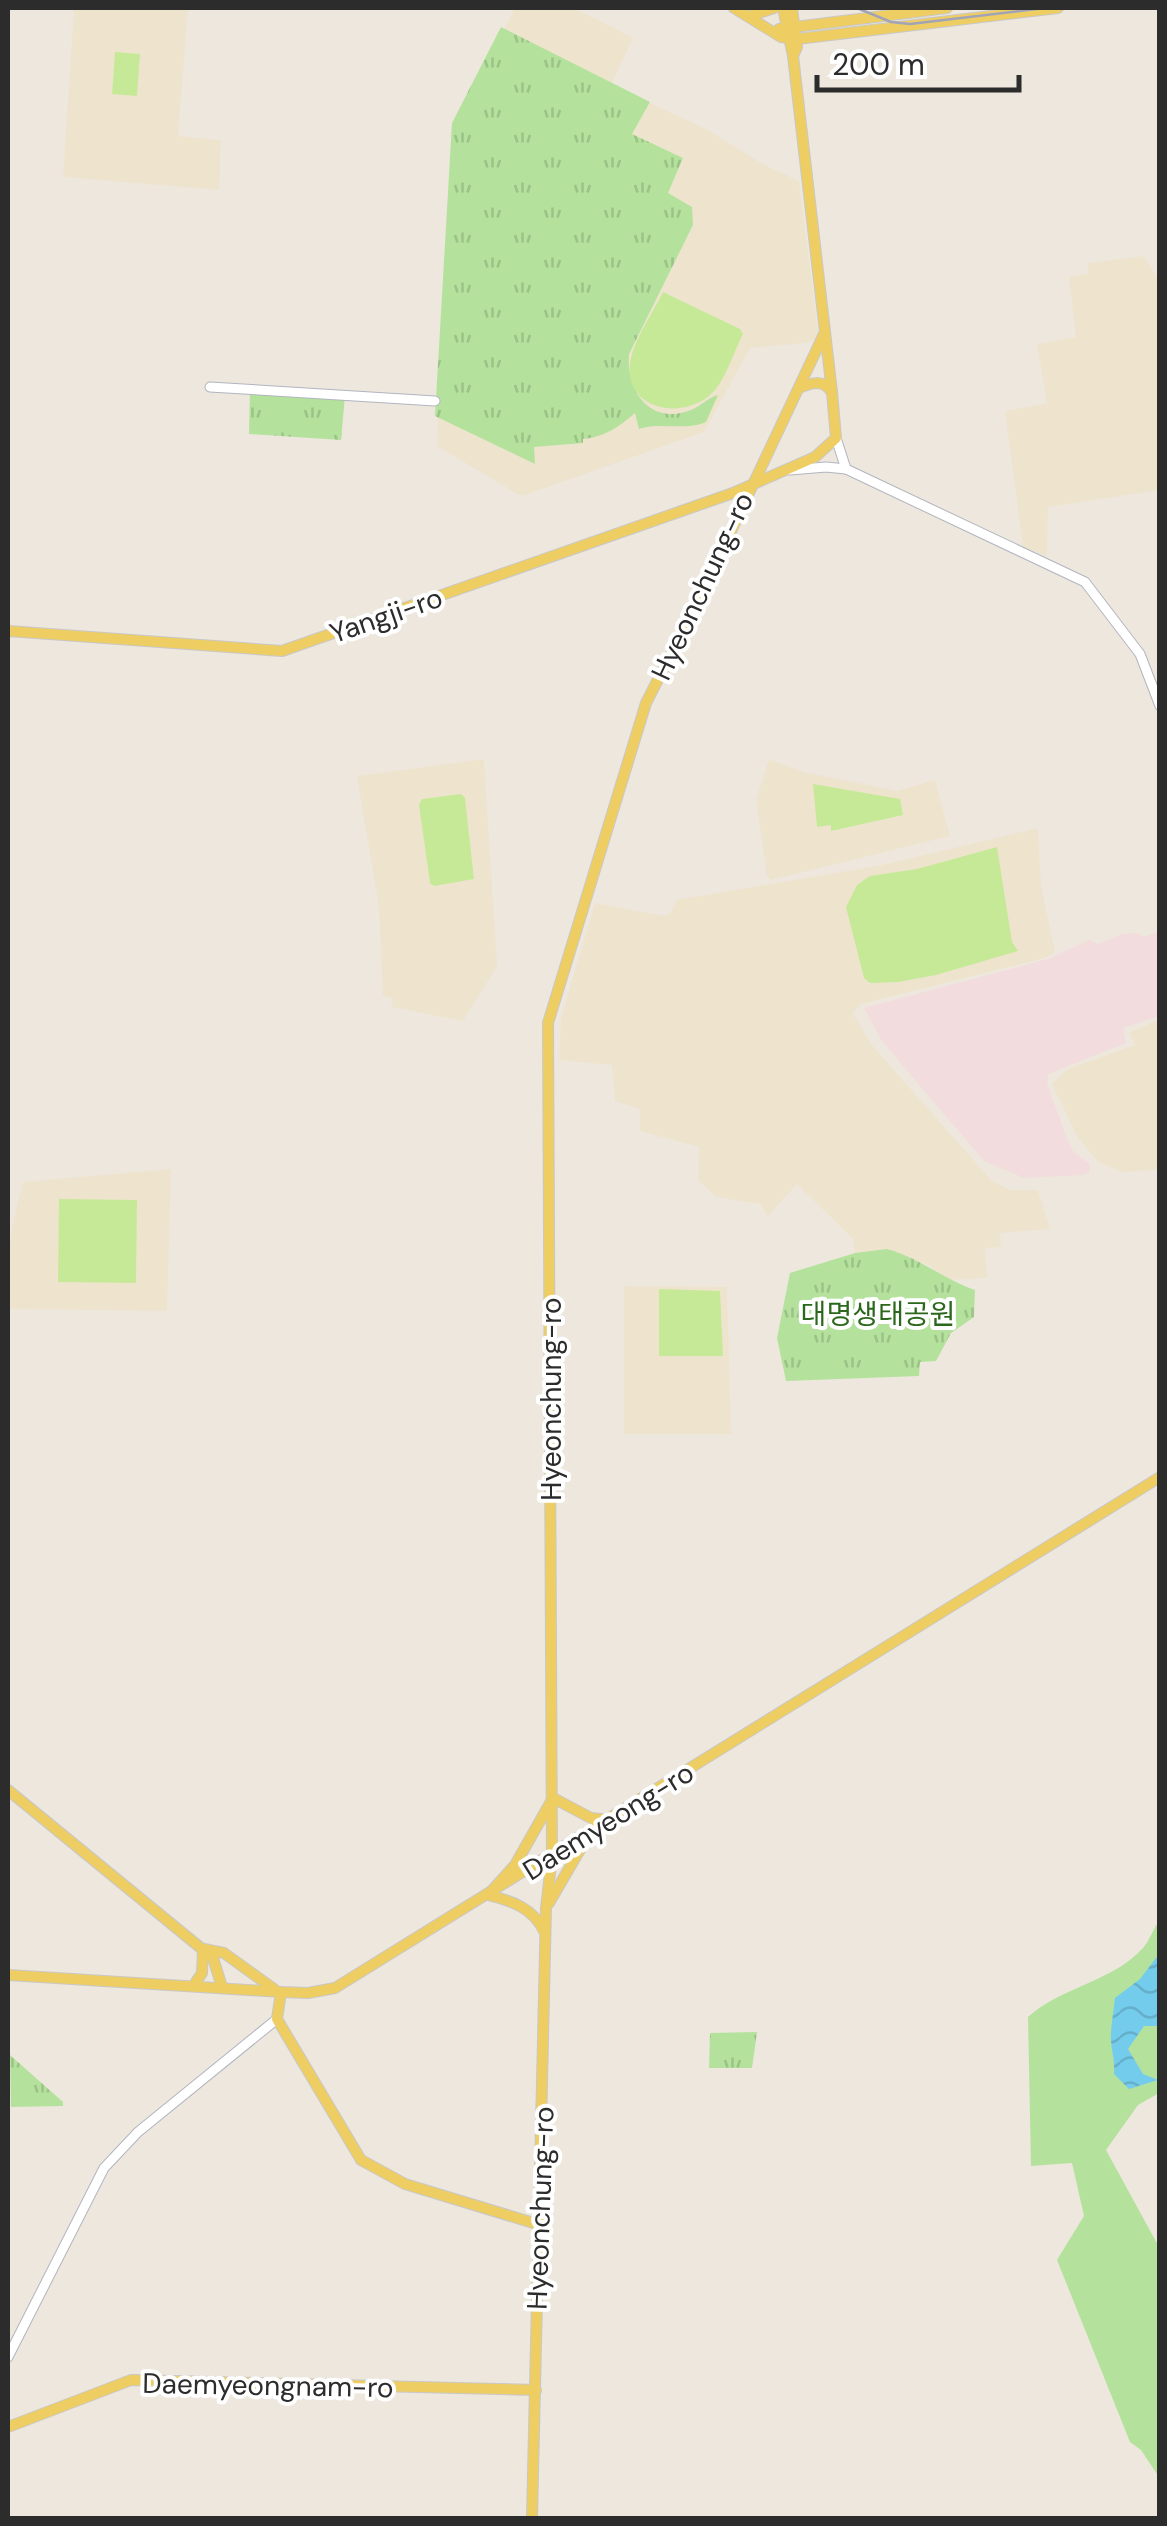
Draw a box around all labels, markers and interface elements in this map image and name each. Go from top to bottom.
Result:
scale bar [817,30,1020,92]
text: 200 m [832,45,925,84]
street label: Hyeonchung-ro [643,486,762,686]
street label: Yangji-ro [325,579,447,652]
park label: 대명생태공원 [801,1296,955,1333]
street label: Hyeonchung-ro [533,1297,570,1501]
street label: Daemyeong-ro [516,1754,701,1889]
street label: Hyeonchung-ro [518,2106,563,2310]
street label: Daemyeongnam-ro [142,2365,394,2406]

